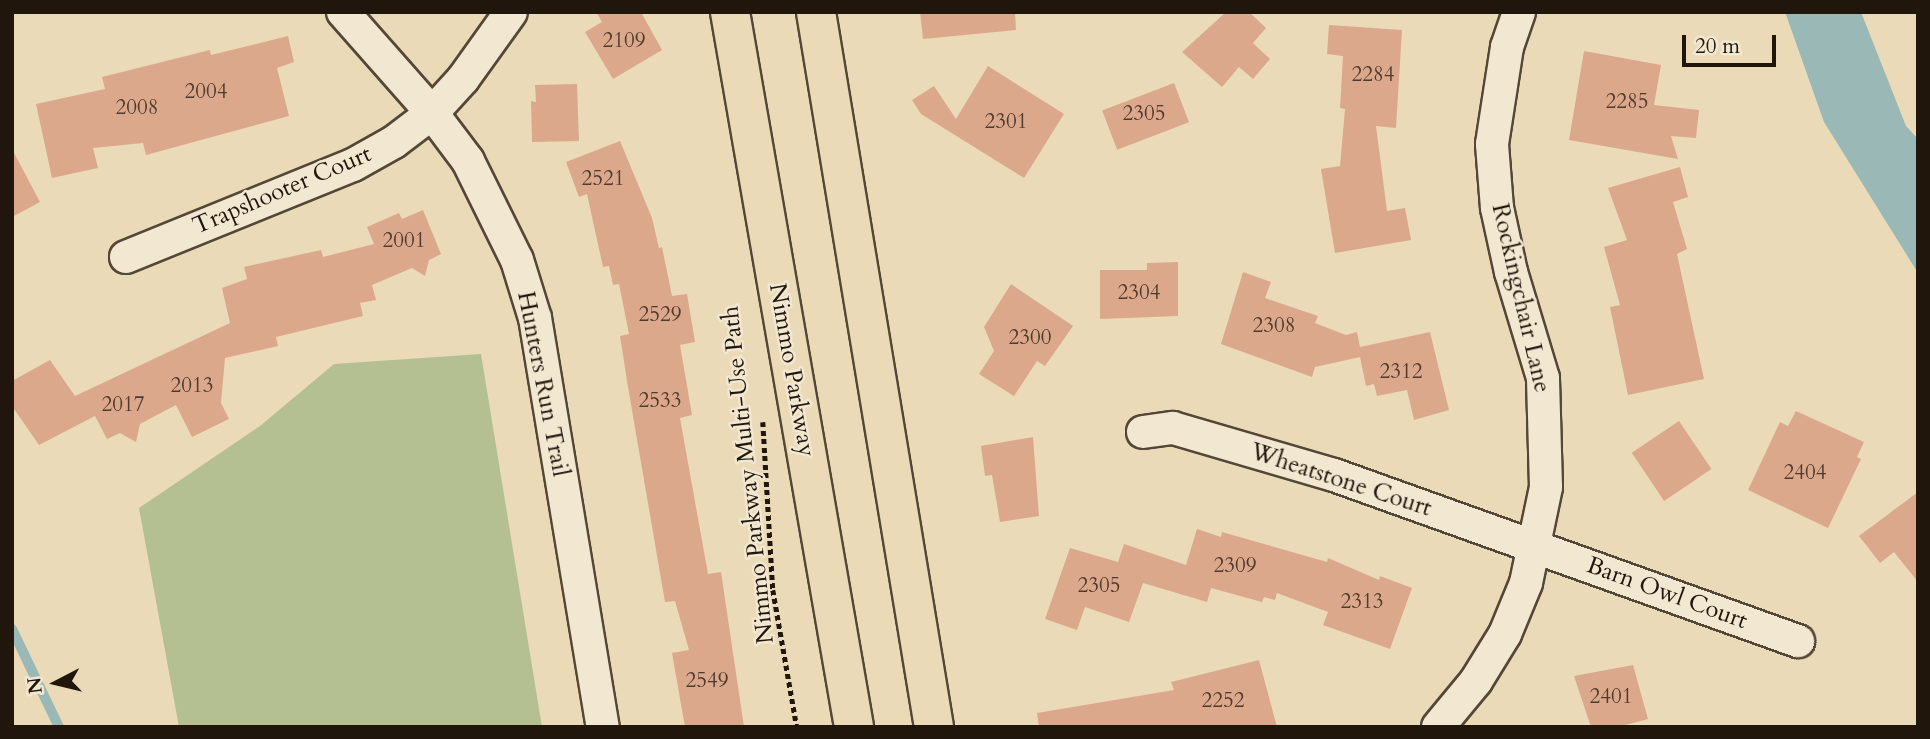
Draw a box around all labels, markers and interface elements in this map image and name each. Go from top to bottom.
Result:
scale bar [1685,21,1780,65]
house number: 2109 [602,28,646,54]
text: 20 m [1695,32,1740,61]
house number: 2284 [1351,62,1395,88]
house number: 2004 [184,79,228,105]
house number: 2285 [1605,89,1649,115]
house number: 2008 [115,95,159,121]
house number: 2305 [1122,101,1166,127]
house number: 2301 [984,109,1028,135]
street label: Trapshooter Court [188,139,376,241]
house number: 2521 [581,166,625,192]
street label: Rockingchair Lane [1485,201,1557,395]
house number: 2001 [382,228,426,254]
house number: 2304 [1117,280,1161,306]
street label: Nimmo Parkway [763,281,821,459]
street label: Hunters Run Trail [511,289,575,479]
house number: 2529 [638,302,682,328]
street label: Nimmo Parkway Multi-Use Path [716,305,780,645]
house number: 2308 [1252,313,1296,339]
house number: 2300 [1008,325,1052,351]
house number: 2312 [1379,359,1423,385]
house number: 2013 [170,373,214,399]
house number: 2533 [638,388,682,414]
house number: 2017 [101,392,145,418]
street label: Wheatstone Court [1247,437,1435,523]
house number: 2404 [1783,460,1827,486]
street label: Barn Owl Court [1583,551,1751,635]
house number: 2309 [1213,553,1257,579]
house number: 2305 [1077,573,1121,599]
house number: 2313 [1340,589,1384,615]
north arrow [21,648,91,718]
house number: 2549 [685,668,729,694]
text: N [21,676,49,695]
house number: 2401 [1589,684,1633,710]
house number: 2252 [1201,688,1245,714]

